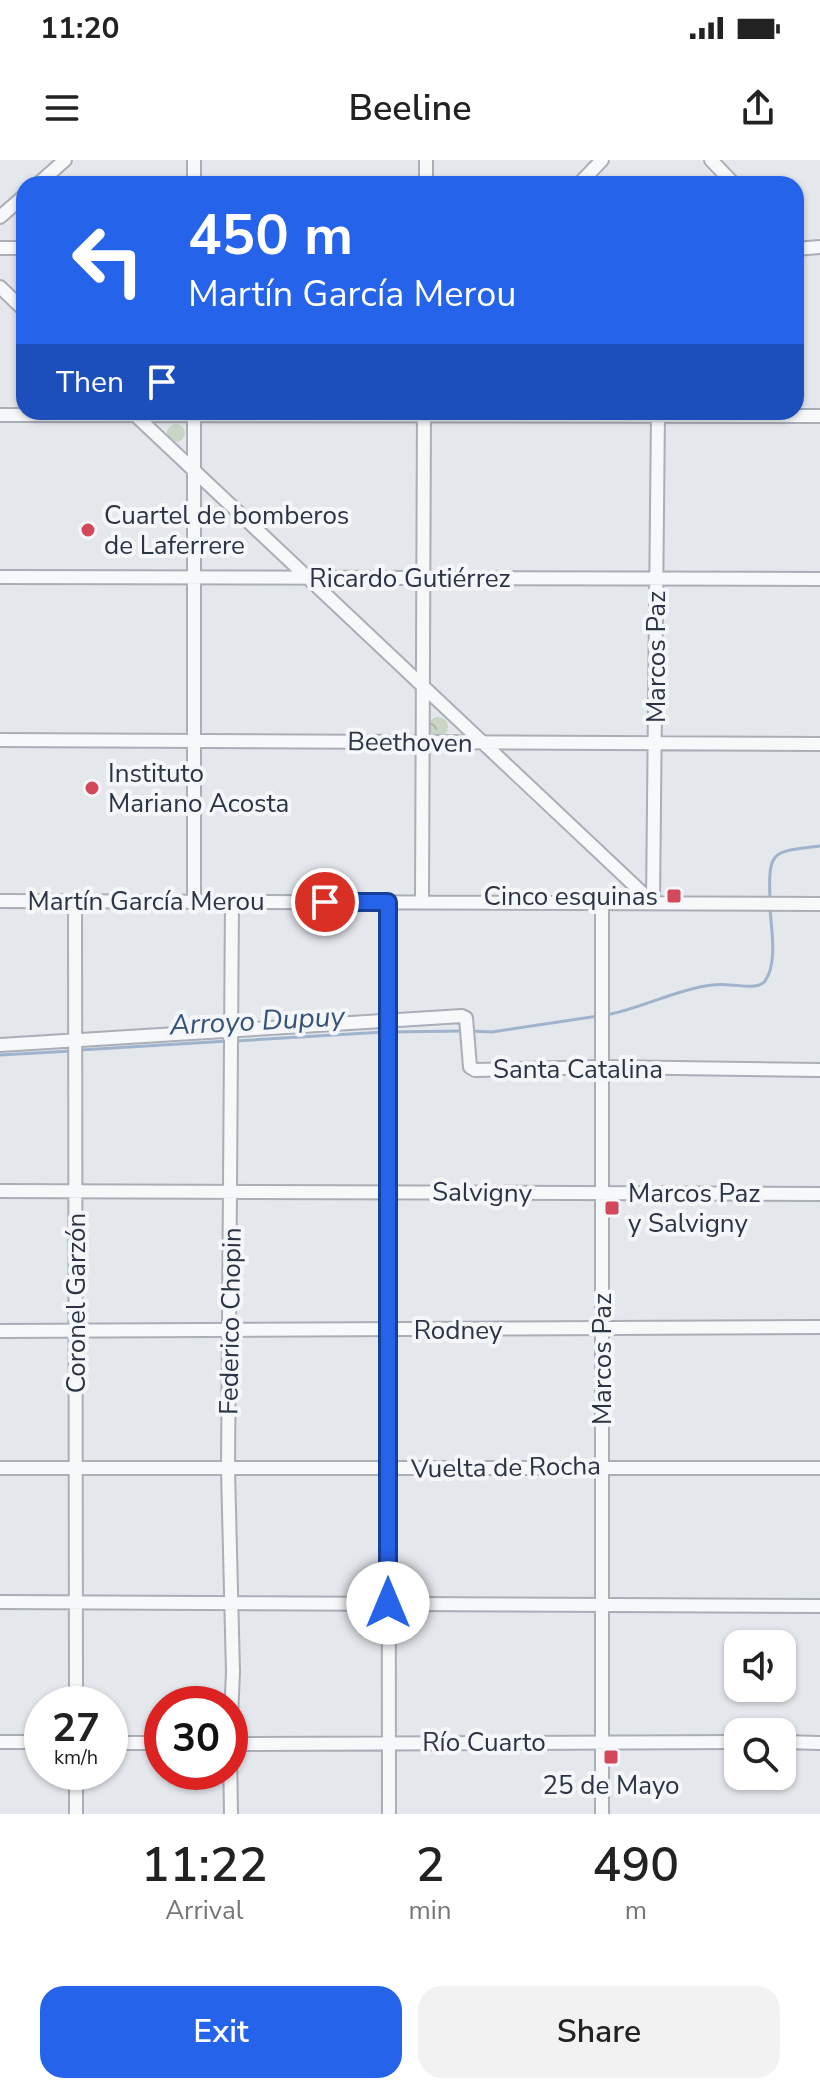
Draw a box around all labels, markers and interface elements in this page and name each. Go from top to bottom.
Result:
text: 11:20 [40,8,119,49]
text: Beeline [348,84,472,133]
icon: menu [40,86,84,130]
icon: share [736,86,780,130]
text: 450 m [188,197,353,274]
icon: left [56,208,160,312]
text: Martín García Merou [188,270,516,319]
icon: arrive [140,360,184,404]
text: Then [56,362,124,403]
place label: Cuartel de bomberos de Laferrere [104,498,349,563]
marker: Cuartel de bomberos de Laferrere [79,521,97,539]
street label: Ricardo Gutiérrez [309,561,511,596]
street label: Marcos Paz [639,591,674,723]
street label: Beethoven [347,724,473,761]
place label: Instituto Mariano Acosta [108,756,289,821]
marker: Instituto Mariano Acosta [83,779,101,797]
pin [291,868,359,936]
place label: Cinco esquinas [484,879,658,914]
icon: arrive [303,880,347,924]
street label: Martín García Merou [27,884,265,919]
marker: Cinco esquinas [665,887,683,905]
water label: Arroyo Dupuy [167,997,347,1045]
street label: Santa Catalina [493,1052,663,1087]
street label: Salvigny [432,1174,533,1211]
place label: Marcos Paz y Salvigny [628,1176,760,1241]
marker: Marcos Paz y Salvigny [603,1199,621,1217]
street label: Coronel Garzón [59,1213,94,1393]
street label: Federico Chopin [211,1227,250,1415]
street label: Marcos Paz [585,1293,620,1425]
street label: Rodney [414,1313,503,1348]
street label: Vuelta de Rocha [410,1448,601,1487]
position arrow [346,1561,430,1645]
map controls [724,1630,796,1790]
button: sound [724,1630,796,1702]
speed limit sign: 30 [144,1686,248,1790]
text: 27 [52,1701,100,1755]
button: search [724,1718,796,1790]
street label: Río Cuarto [422,1725,546,1760]
text: km/h [54,1744,98,1771]
marker: 25 de Mayo [602,1748,620,1766]
place label: 25 de Mayo [542,1768,680,1803]
text: 11:22 [141,1832,268,1898]
text: 2 [416,1832,444,1898]
text: 490 [593,1832,679,1898]
text: Arrival [165,1893,243,1928]
text: min [409,1893,452,1928]
text: m [625,1893,647,1928]
button: Exit [40,1986,402,2078]
button: Share [418,1986,780,2078]

